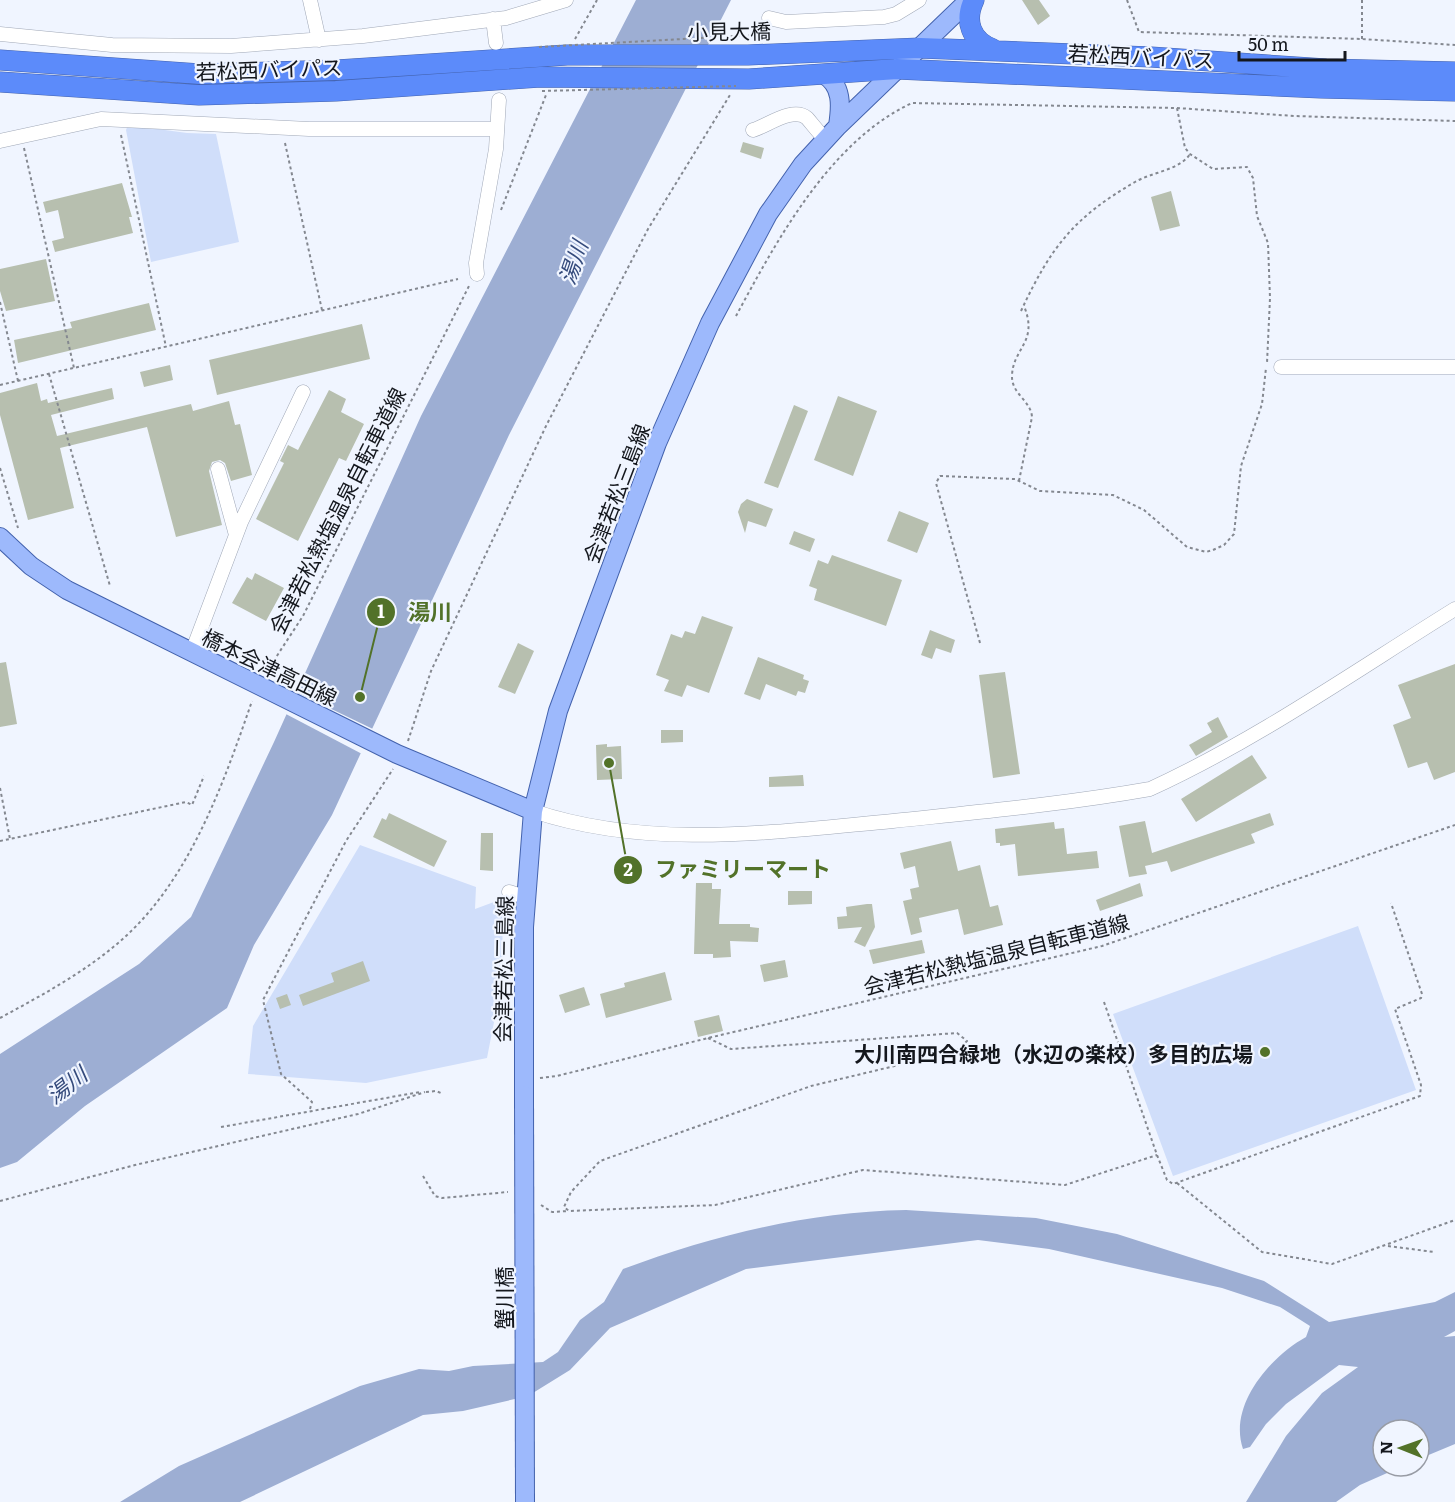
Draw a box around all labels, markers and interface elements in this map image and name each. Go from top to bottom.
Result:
street label: 小見大橋 [687,14,771,46]
scale bar [1239,24,1346,62]
text: 50 m [1248,30,1289,57]
street label: 若松西バイパス [1067,36,1215,74]
street label: 若松西バイパス [195,50,343,86]
water label: 湯川 [549,234,595,288]
street label: 会津若松熱塩温泉自転車道線 [260,381,412,639]
street label: 会津若松三島線 [574,419,656,567]
callout: 湯川 [366,592,464,632]
text: 湯川 [408,594,452,627]
text: 1 [377,597,385,624]
street label: 橋本会津高田線 [197,620,343,712]
callout: ファミリーマート [613,850,843,890]
text: ファミリーマート [655,851,831,884]
text: 2 [623,855,633,882]
street label: 会津若松三島線 [485,895,519,1043]
street label: 会津若松熱塩温泉自転車道線 [860,905,1132,1001]
place label: 大川南四合緑地（水辺の楽校）多目的広場 [854,1037,1253,1068]
marker: 大川南四合緑地（水辺の楽校）多目的広場 [1258,1045,1272,1059]
water label: 湯川 [38,1056,95,1111]
street label: 蟹川橋 [487,1267,518,1330]
north arrow [1371,1418,1431,1478]
text: N [1373,1441,1397,1455]

